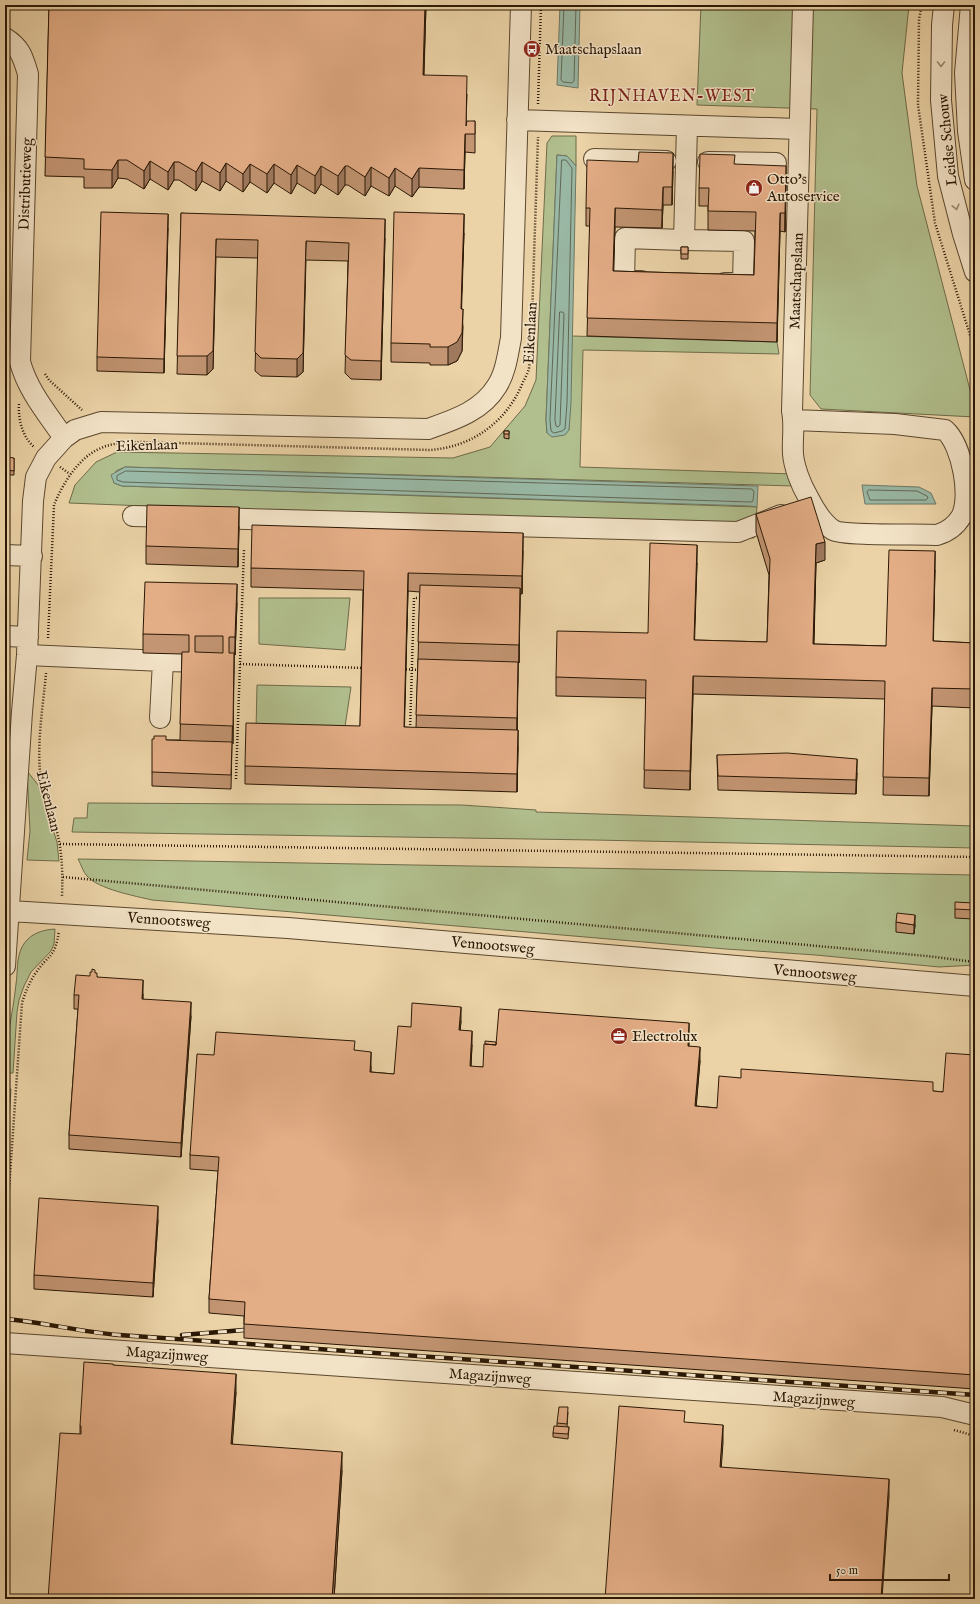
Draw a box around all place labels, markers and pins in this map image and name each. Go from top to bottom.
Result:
bus stop icon: Maatschapslaan [522,39,542,59]
place label: Maatschapslaan [545,40,642,59]
place label: Otto's Autoservice [766,170,840,206]
shop icon: Otto's Autoservice [744,178,764,198]
office icon: Electrolux [609,1026,629,1046]
place label: Electrolux [632,1027,698,1046]

